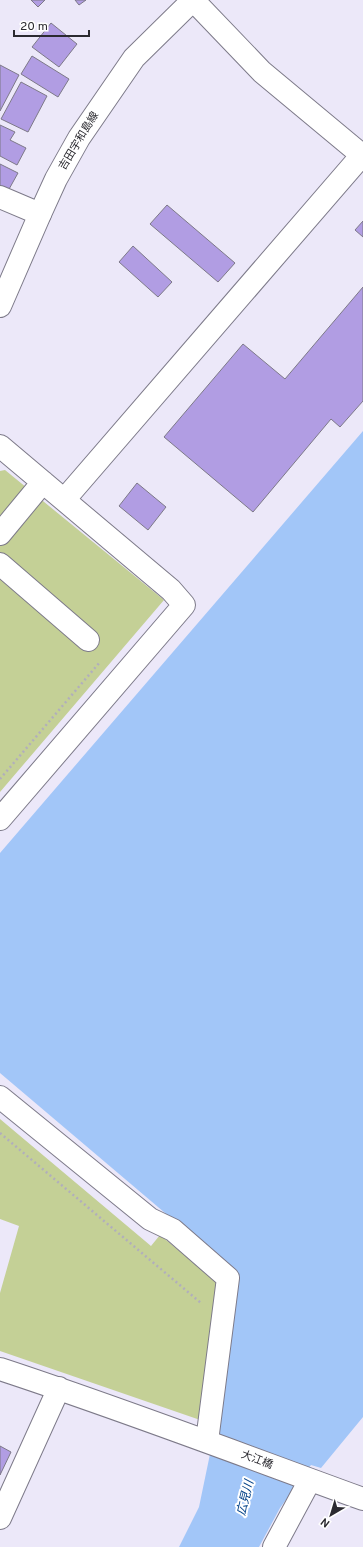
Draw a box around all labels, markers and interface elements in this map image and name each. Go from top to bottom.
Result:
scale bar [14,12,89,38]
text: 20 m [20,19,48,35]
street label: 吉田宇和島線 [56,109,102,173]
street label: 大江橋 [239,1448,275,1472]
water label: 広見川 [234,1477,259,1517]
north arrow [311,1495,351,1535]
text: N [318,1514,333,1530]

